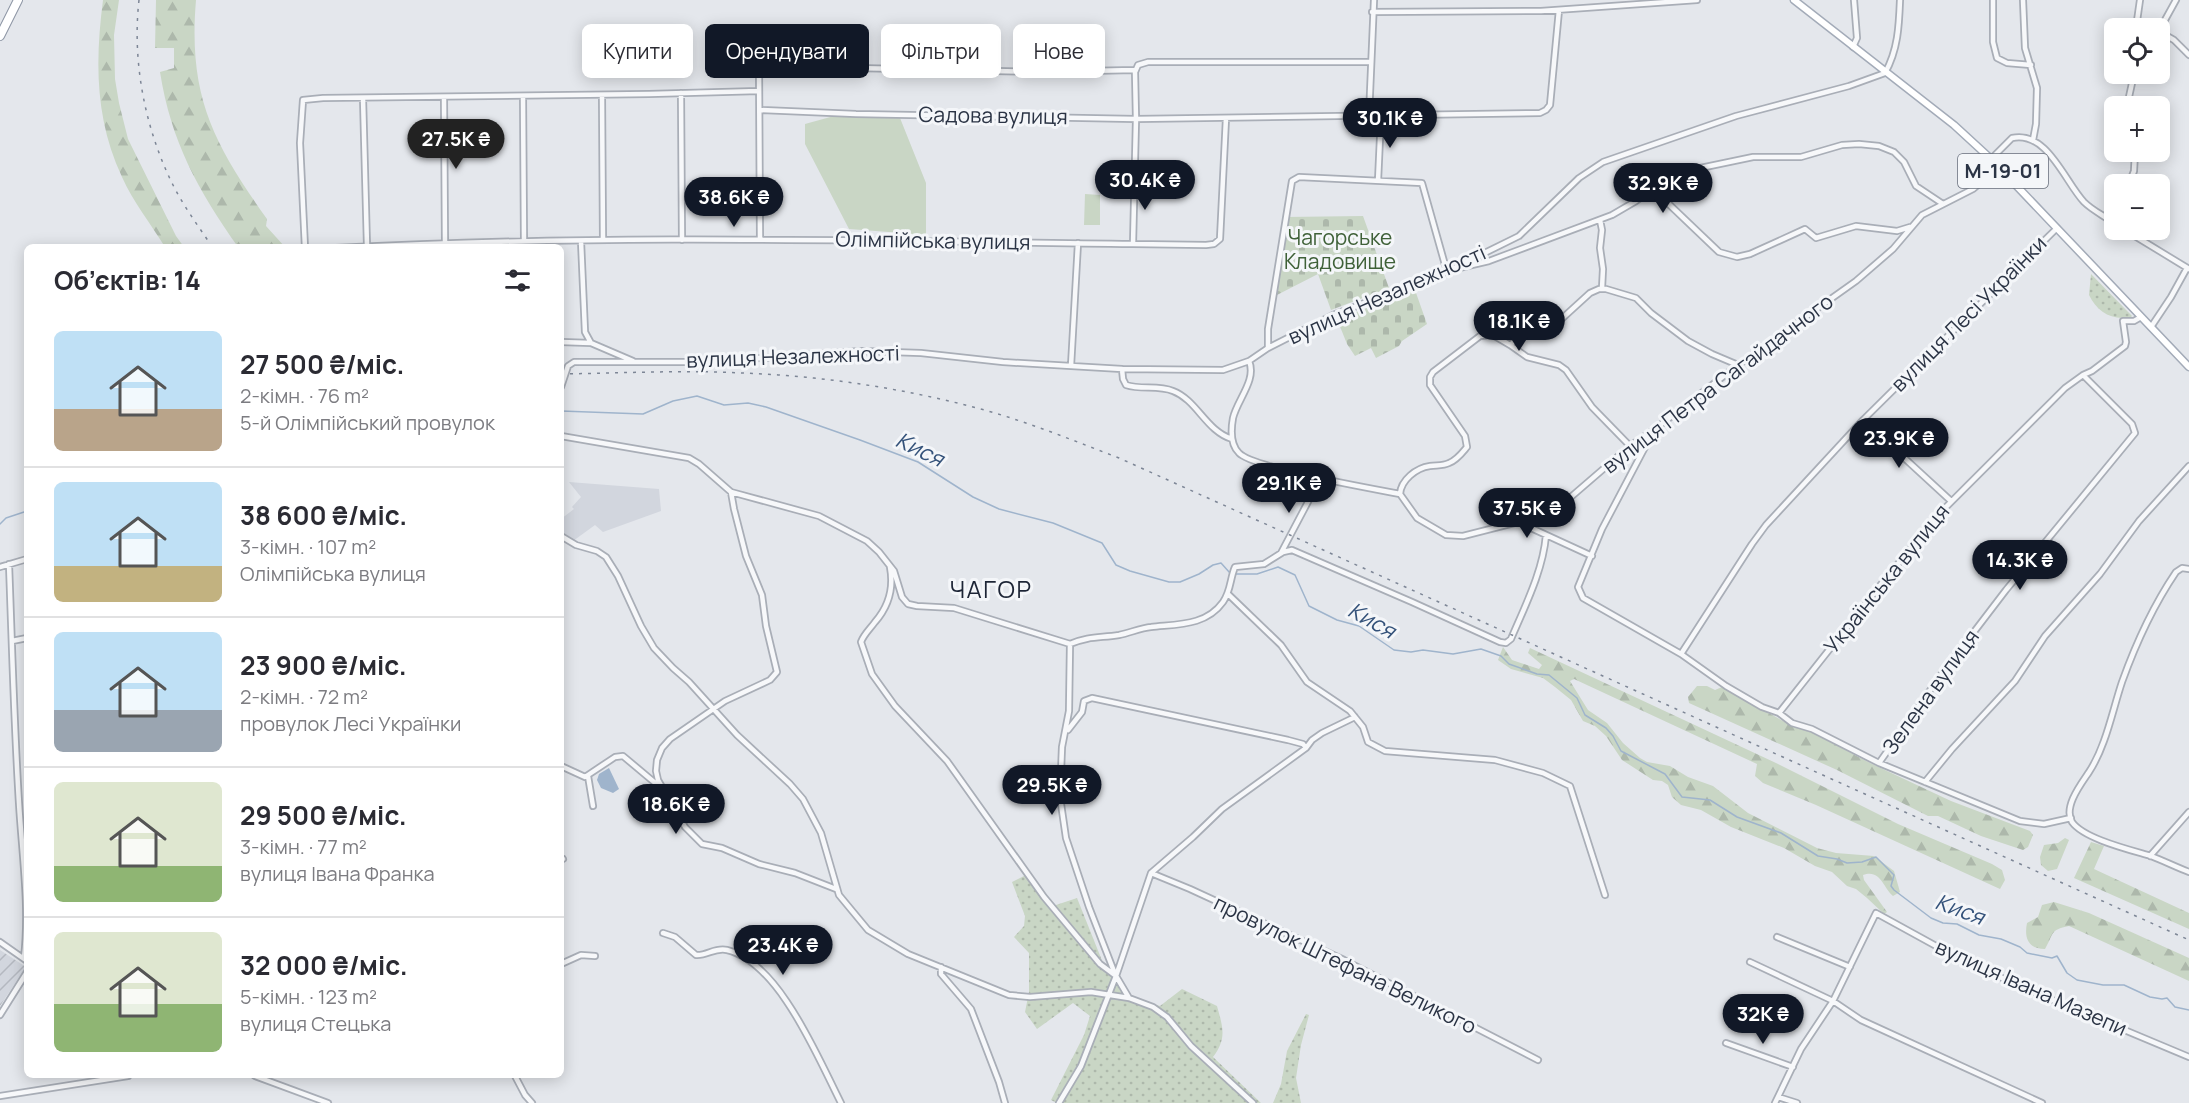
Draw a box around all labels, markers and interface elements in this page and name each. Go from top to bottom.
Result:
map controls [2104,18,2170,240]
button: locate [2104,18,2170,84]
chip: Купити [582,24,693,78]
chip: Орендувати [705,24,869,78]
chip: Фільтри [881,24,1001,78]
chip: Нове [1013,24,1105,78]
button: + [2104,96,2170,162]
pin: 30.1K ₴ [1335,98,1445,149]
street label: Садова вулиця [918,100,1068,130]
text: 30.1K ₴ [1357,104,1423,131]
pin: 27.5K ₴ [401,119,511,170]
text: 27.5K ₴ [421,125,491,152]
road number: М-19-01 [1958,154,2048,188]
pin: 30.4K ₴ [1090,160,1200,211]
pin: 32.9K ₴ [1608,163,1718,214]
text: 30.4K ₴ [1109,166,1181,193]
text: 32.9K ₴ [1627,169,1699,196]
button: − [2104,174,2170,240]
pin: 38.6K ₴ [679,177,789,228]
text: 38.6K ₴ [698,183,770,210]
park label: Чагорське Кладовище [1284,223,1396,275]
street label: Олімпійська вулиця [835,224,1031,256]
street label: вулиця Лесі Українки [1884,229,2052,397]
street label: вулиця Незалежності [1283,238,1490,350]
text: Об’єктів: 14 [54,262,201,298]
icon: filters [501,264,534,297]
street label: вулиця Петра Сагайдачного [1596,287,1839,479]
pin: 18.1K ₴ [1464,301,1574,352]
text: 18.1K ₴ [1488,307,1550,334]
street label: вулиця Незалежності [686,338,900,374]
text: 27 500 ₴/міс. [240,346,404,382]
icon: home [102,355,174,427]
text: 2-кімн. · 76 m² [240,382,369,409]
text: 5-й Олімпійський провулок [240,409,495,436]
pin: 23.9K ₴ [1844,418,1954,469]
text: 23.9K ₴ [1863,424,1935,451]
water label: Кися [891,425,951,474]
pin: 29.1K ₴ [1234,463,1344,514]
text: 29.1K ₴ [1256,469,1322,496]
pin: 37.5K ₴ [1472,488,1582,539]
text: 37.5K ₴ [1493,494,1561,521]
text: 38 600 ₴/міс. [240,497,407,533]
street label: Українська вулиця [1817,498,1955,659]
icon: home [102,506,174,578]
text: 3-кімн. · 107 m² [240,533,376,560]
pin: 14.3K ₴ [1965,540,2075,591]
text: 14.3K ₴ [1986,546,2054,573]
text: Олімпійська вулиця [240,560,426,587]
district label: ЧАГОР [950,572,1032,605]
water label: Кися [1343,595,1403,646]
street label: Зелена вулиця [1875,623,1985,759]
text: 23 900 ₴/міс. [240,647,407,683]
icon: home [102,656,174,728]
text: 2-кімн. · 72 m² [240,683,368,710]
text: провулок Лесі Українки [240,710,461,737]
pin: 29.5K ₴ [997,765,1107,816]
text: 29.5K ₴ [1016,771,1088,798]
pin: 18.6K ₴ [621,784,731,835]
text: 18.6K ₴ [642,790,710,817]
text: 29 500 ₴/міс. [240,797,407,833]
icon: home [102,806,174,878]
text: 3-кімн. · 77 m² [240,833,367,860]
text: вулиця Івана Франка [240,860,435,887]
water label: Кися [1931,886,1990,932]
street label: провулок Штефана Великого [1210,888,1481,1040]
pin: 23.4K ₴ [728,925,838,976]
text: 23.4K ₴ [748,931,818,958]
street label: вулиця Івана Мазепи [1931,932,2132,1042]
text: 32 000 ₴/міс. [240,947,408,983]
icon: home [102,956,174,1028]
text: 5-кімн. · 123 m² [240,983,377,1010]
pin: 32K ₴ [1721,994,1805,1045]
text: 32K ₴ [1737,1000,1789,1027]
text: вулиця Стецька [240,1010,391,1037]

